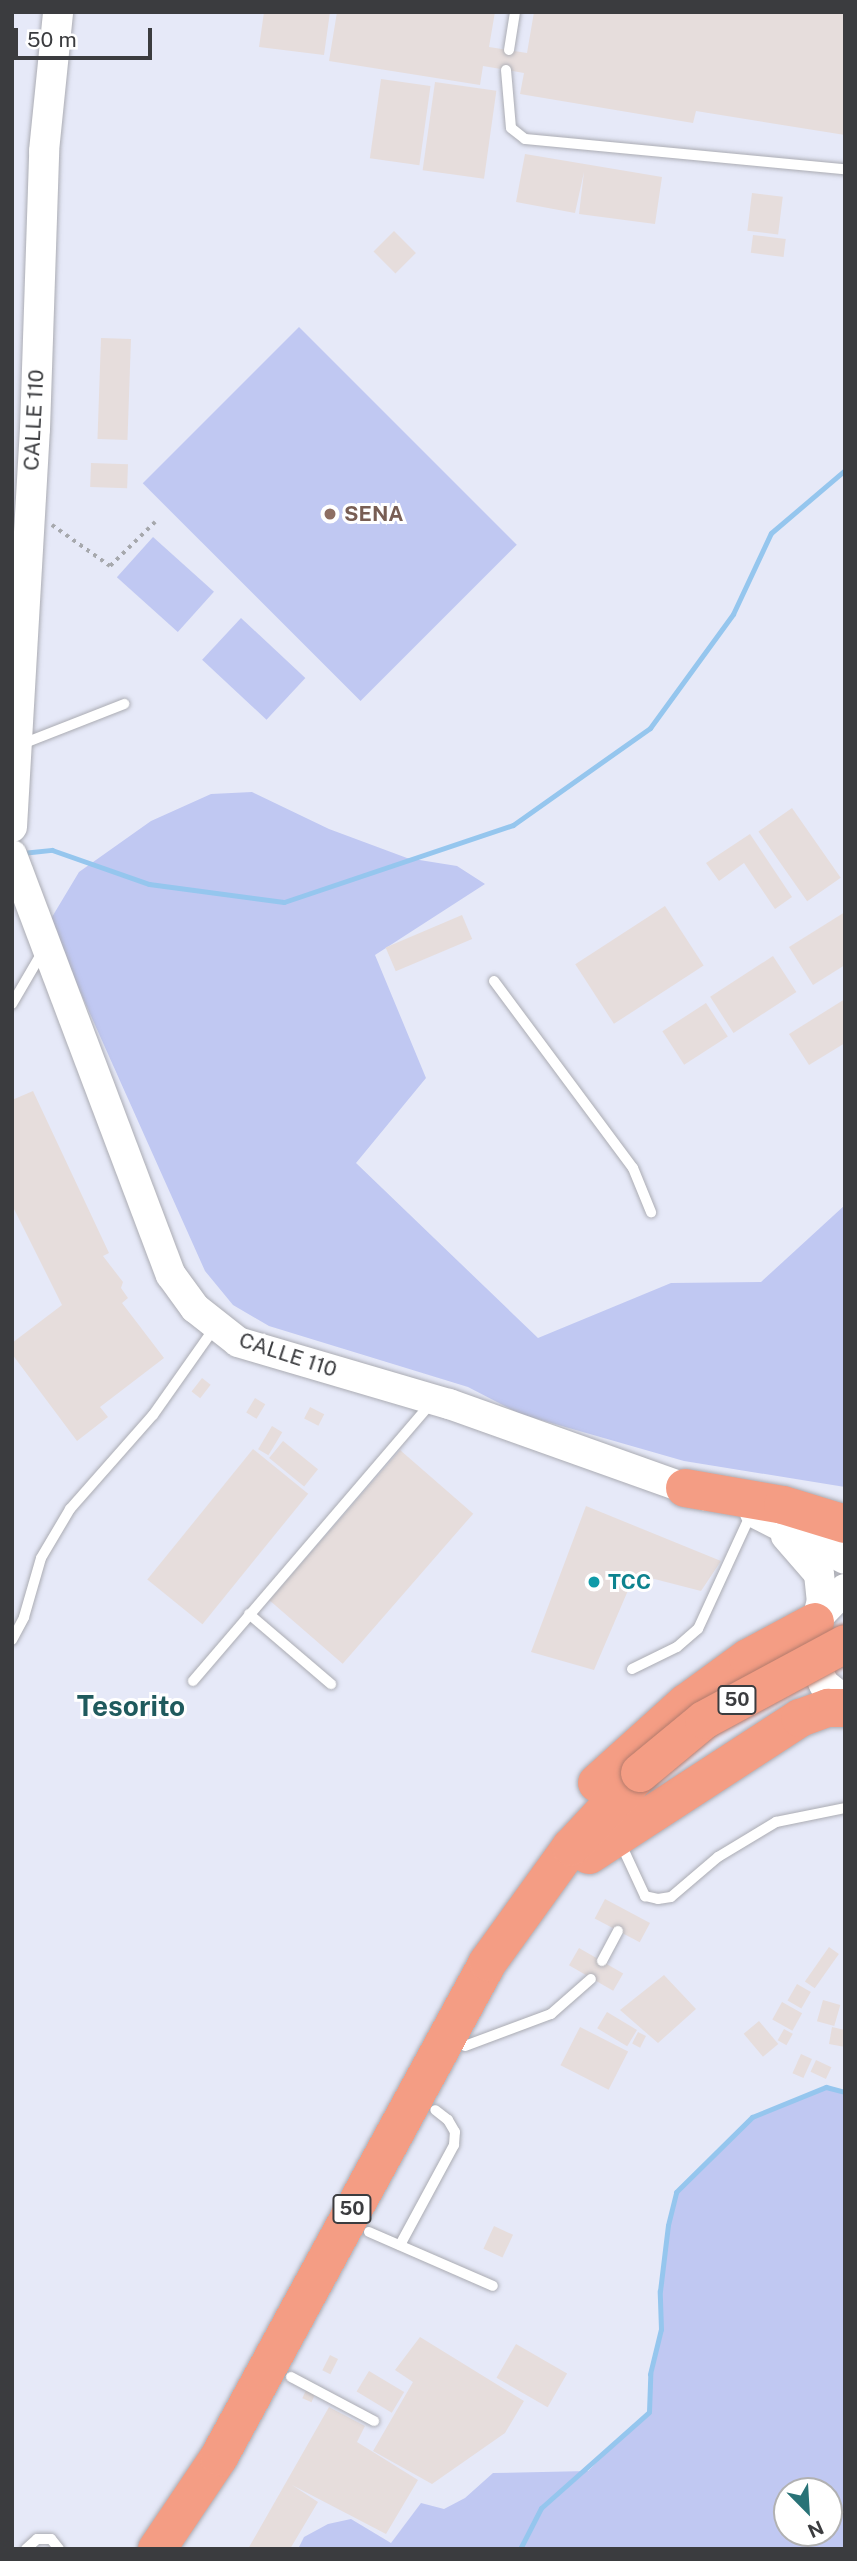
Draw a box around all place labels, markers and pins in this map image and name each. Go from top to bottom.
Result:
place label: SENA [344,501,404,527]
marker: SENA [322,506,338,522]
place label: TCC [608,1569,651,1595]
marker: TCC [586,1574,602,1590]

